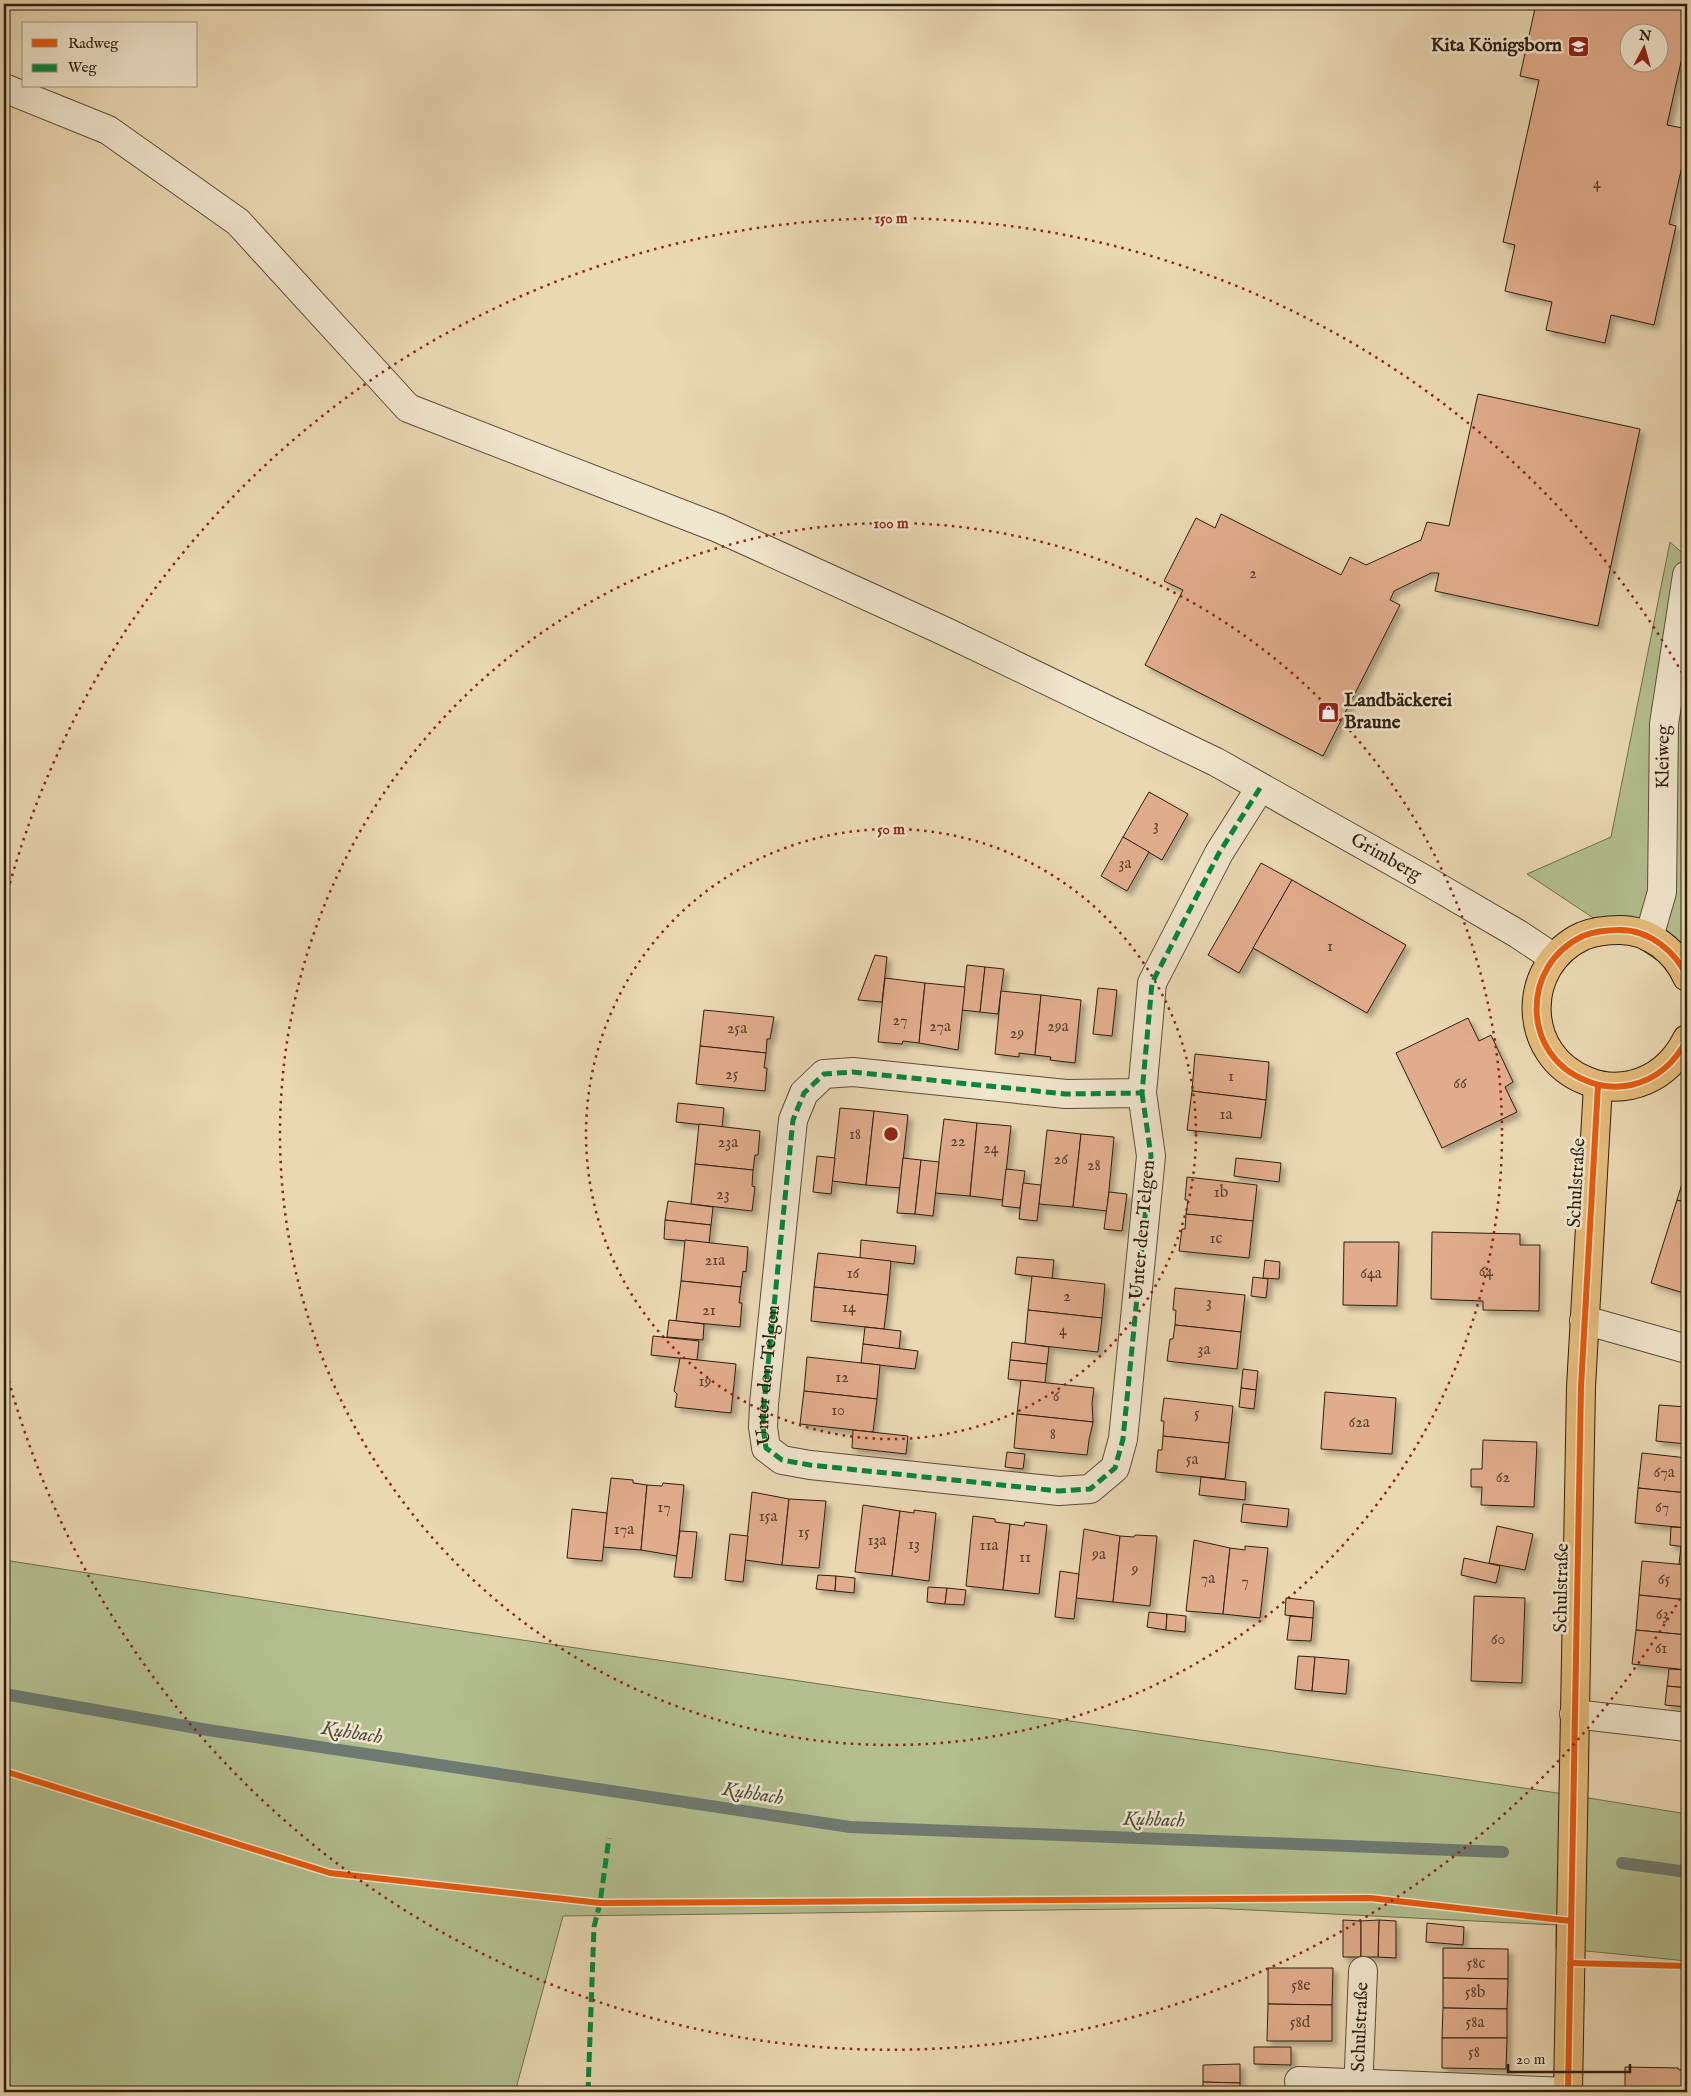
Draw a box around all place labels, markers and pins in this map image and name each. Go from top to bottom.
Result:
place label: Kita Königsborn [1431,34,1562,58]
school or university icon: Kita Königsborn [1566,34,1590,58]
place label: Landbäckerei Braune [1344,689,1452,735]
shop icon: Landbäckerei Braune [1316,700,1340,724]
centre of rings [882,1125,900,1143]

